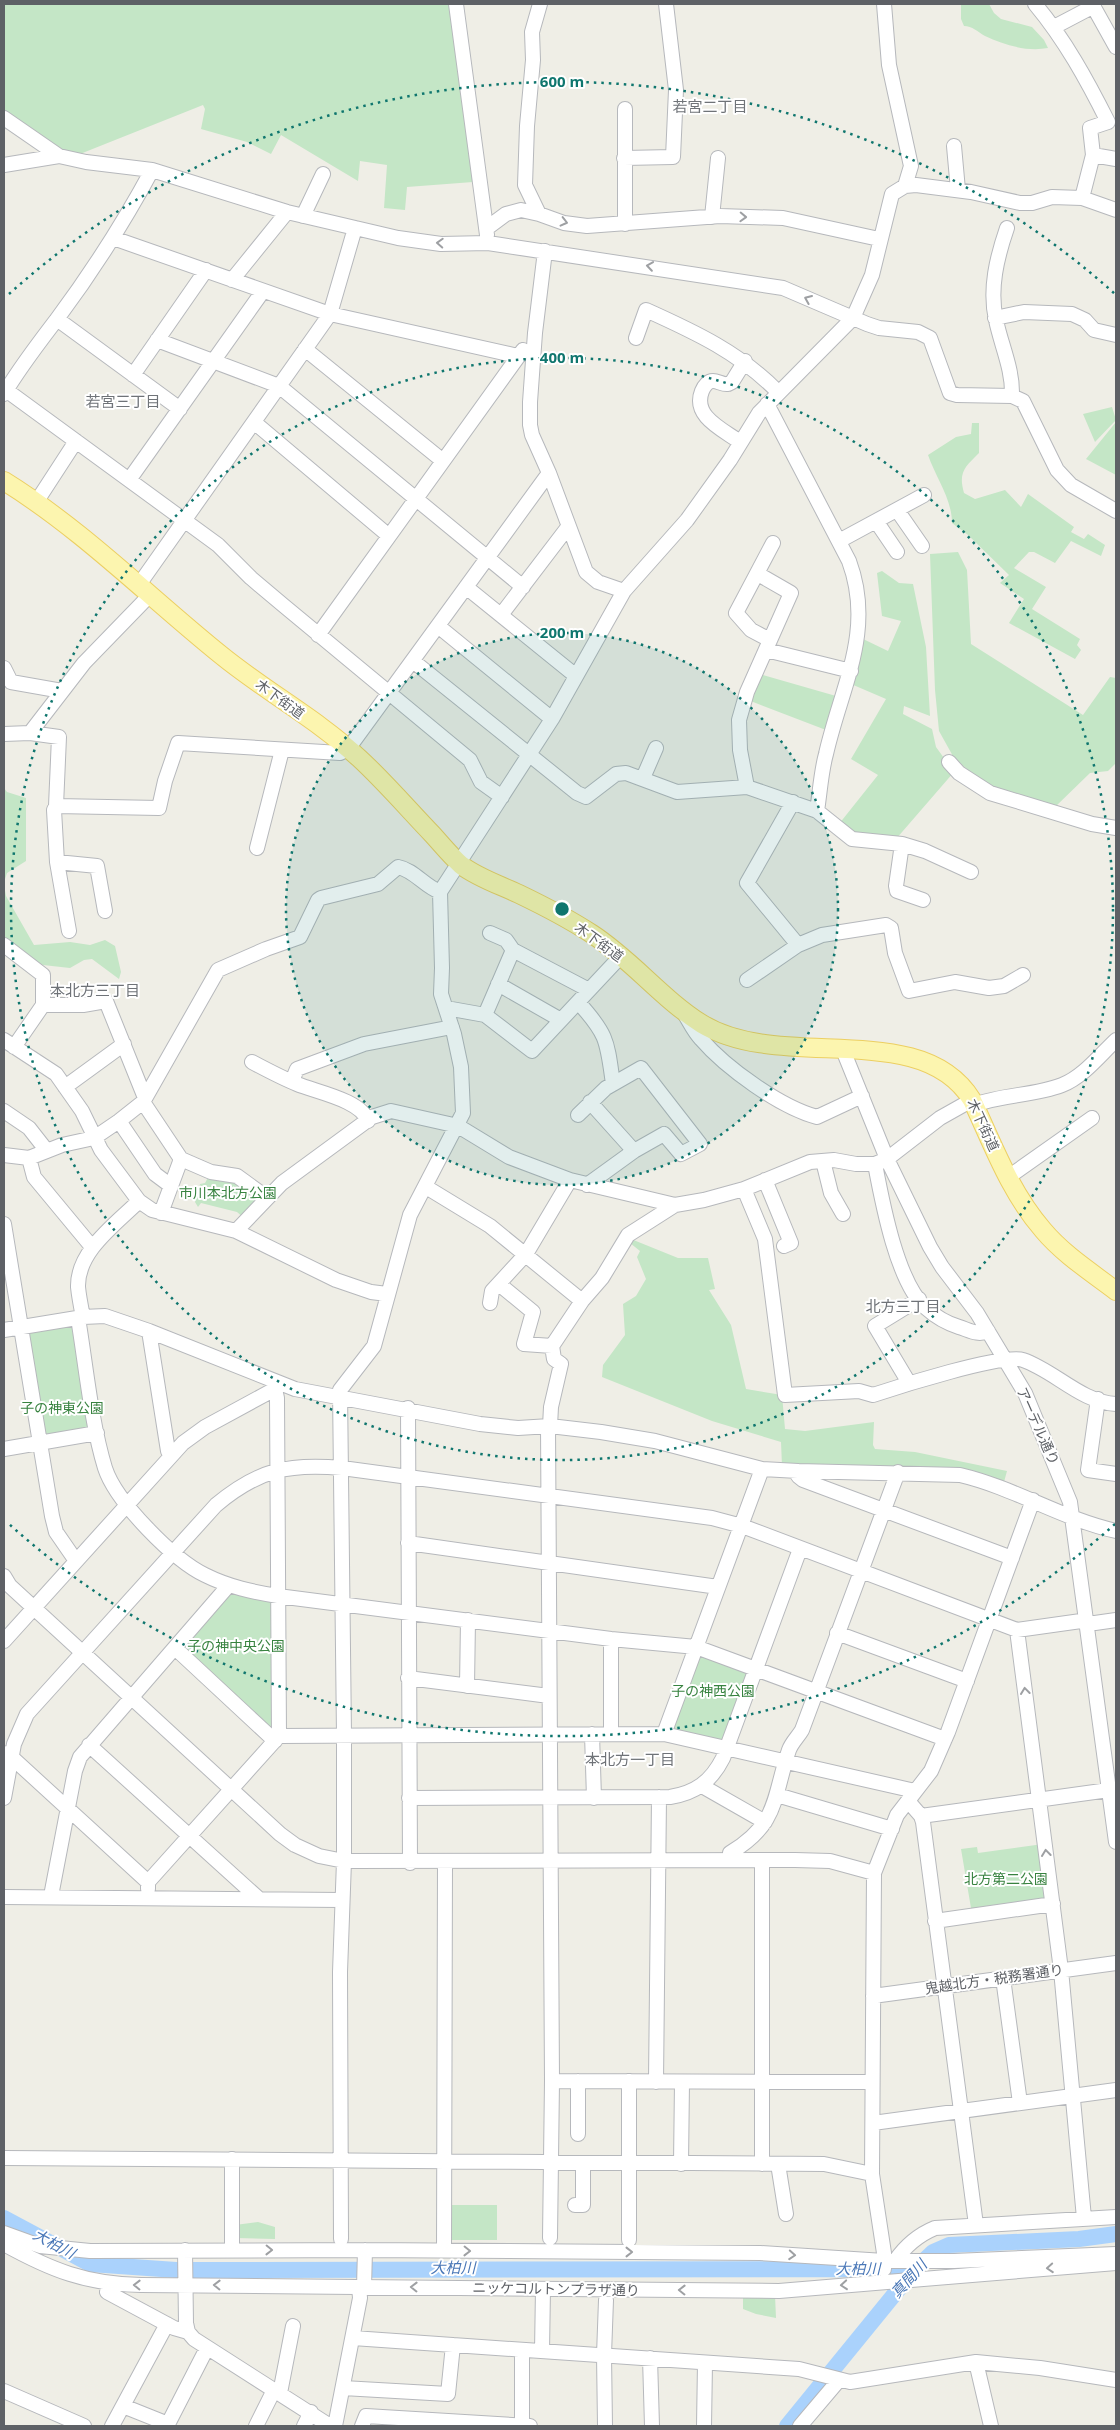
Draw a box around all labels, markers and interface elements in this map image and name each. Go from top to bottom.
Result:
text: 600 m [540,71,584,91]
district label: 若宮二丁目 [672,96,748,116]
one-way arrow [740,212,747,222]
one-way arrow [559,216,568,227]
one-way arrow [435,238,443,249]
one-way arrow [645,262,654,272]
one-way arrow [804,294,813,305]
text: 400 m [540,347,584,367]
district label: 若宮三丁目 [85,391,161,411]
text: 200 m [540,622,584,642]
street label: 木下街道 [252,674,309,723]
centre of rings [553,900,571,918]
street label: 木下街道 [571,917,628,966]
district label: 本北方三丁目 [50,980,140,1000]
street label: 木下街道 [963,1095,1004,1154]
park label: 市川本北方公園 [179,1183,277,1202]
district label: 北方三丁目 [865,1296,941,1316]
street label: アーデル通り [1013,1384,1064,1468]
park label: 子の神東公園 [20,1398,104,1417]
park label: 子の神中央公園 [187,1636,285,1655]
park label: 子の神西公園 [671,1681,755,1700]
one-way arrow [1020,1687,1031,1695]
district label: 本北方一丁目 [585,1749,675,1769]
one-way arrow [1041,1848,1052,1856]
park label: 北方第二公園 [964,1869,1048,1888]
street label: 鬼越北方・税務署通り [923,1959,1065,1998]
water label: 大柏川 [30,2224,81,2263]
one-way arrow [266,2245,273,2255]
one-way arrow [463,2246,471,2256]
one-way arrow [626,2247,633,2257]
one-way arrow [788,2249,796,2260]
water label: 真間川 [886,2253,932,2302]
water label: 大柏川 [430,2257,477,2277]
water label: 大柏川 [835,2258,882,2278]
one-way arrow [1046,2262,1054,2273]
street label: ニッケコルトンプラザ通り [472,2278,640,2299]
one-way arrow [133,2280,140,2290]
one-way arrow [212,2280,220,2290]
one-way arrow [840,2280,848,2291]
one-way arrow [410,2282,418,2292]
one-way arrow [677,2285,685,2295]

